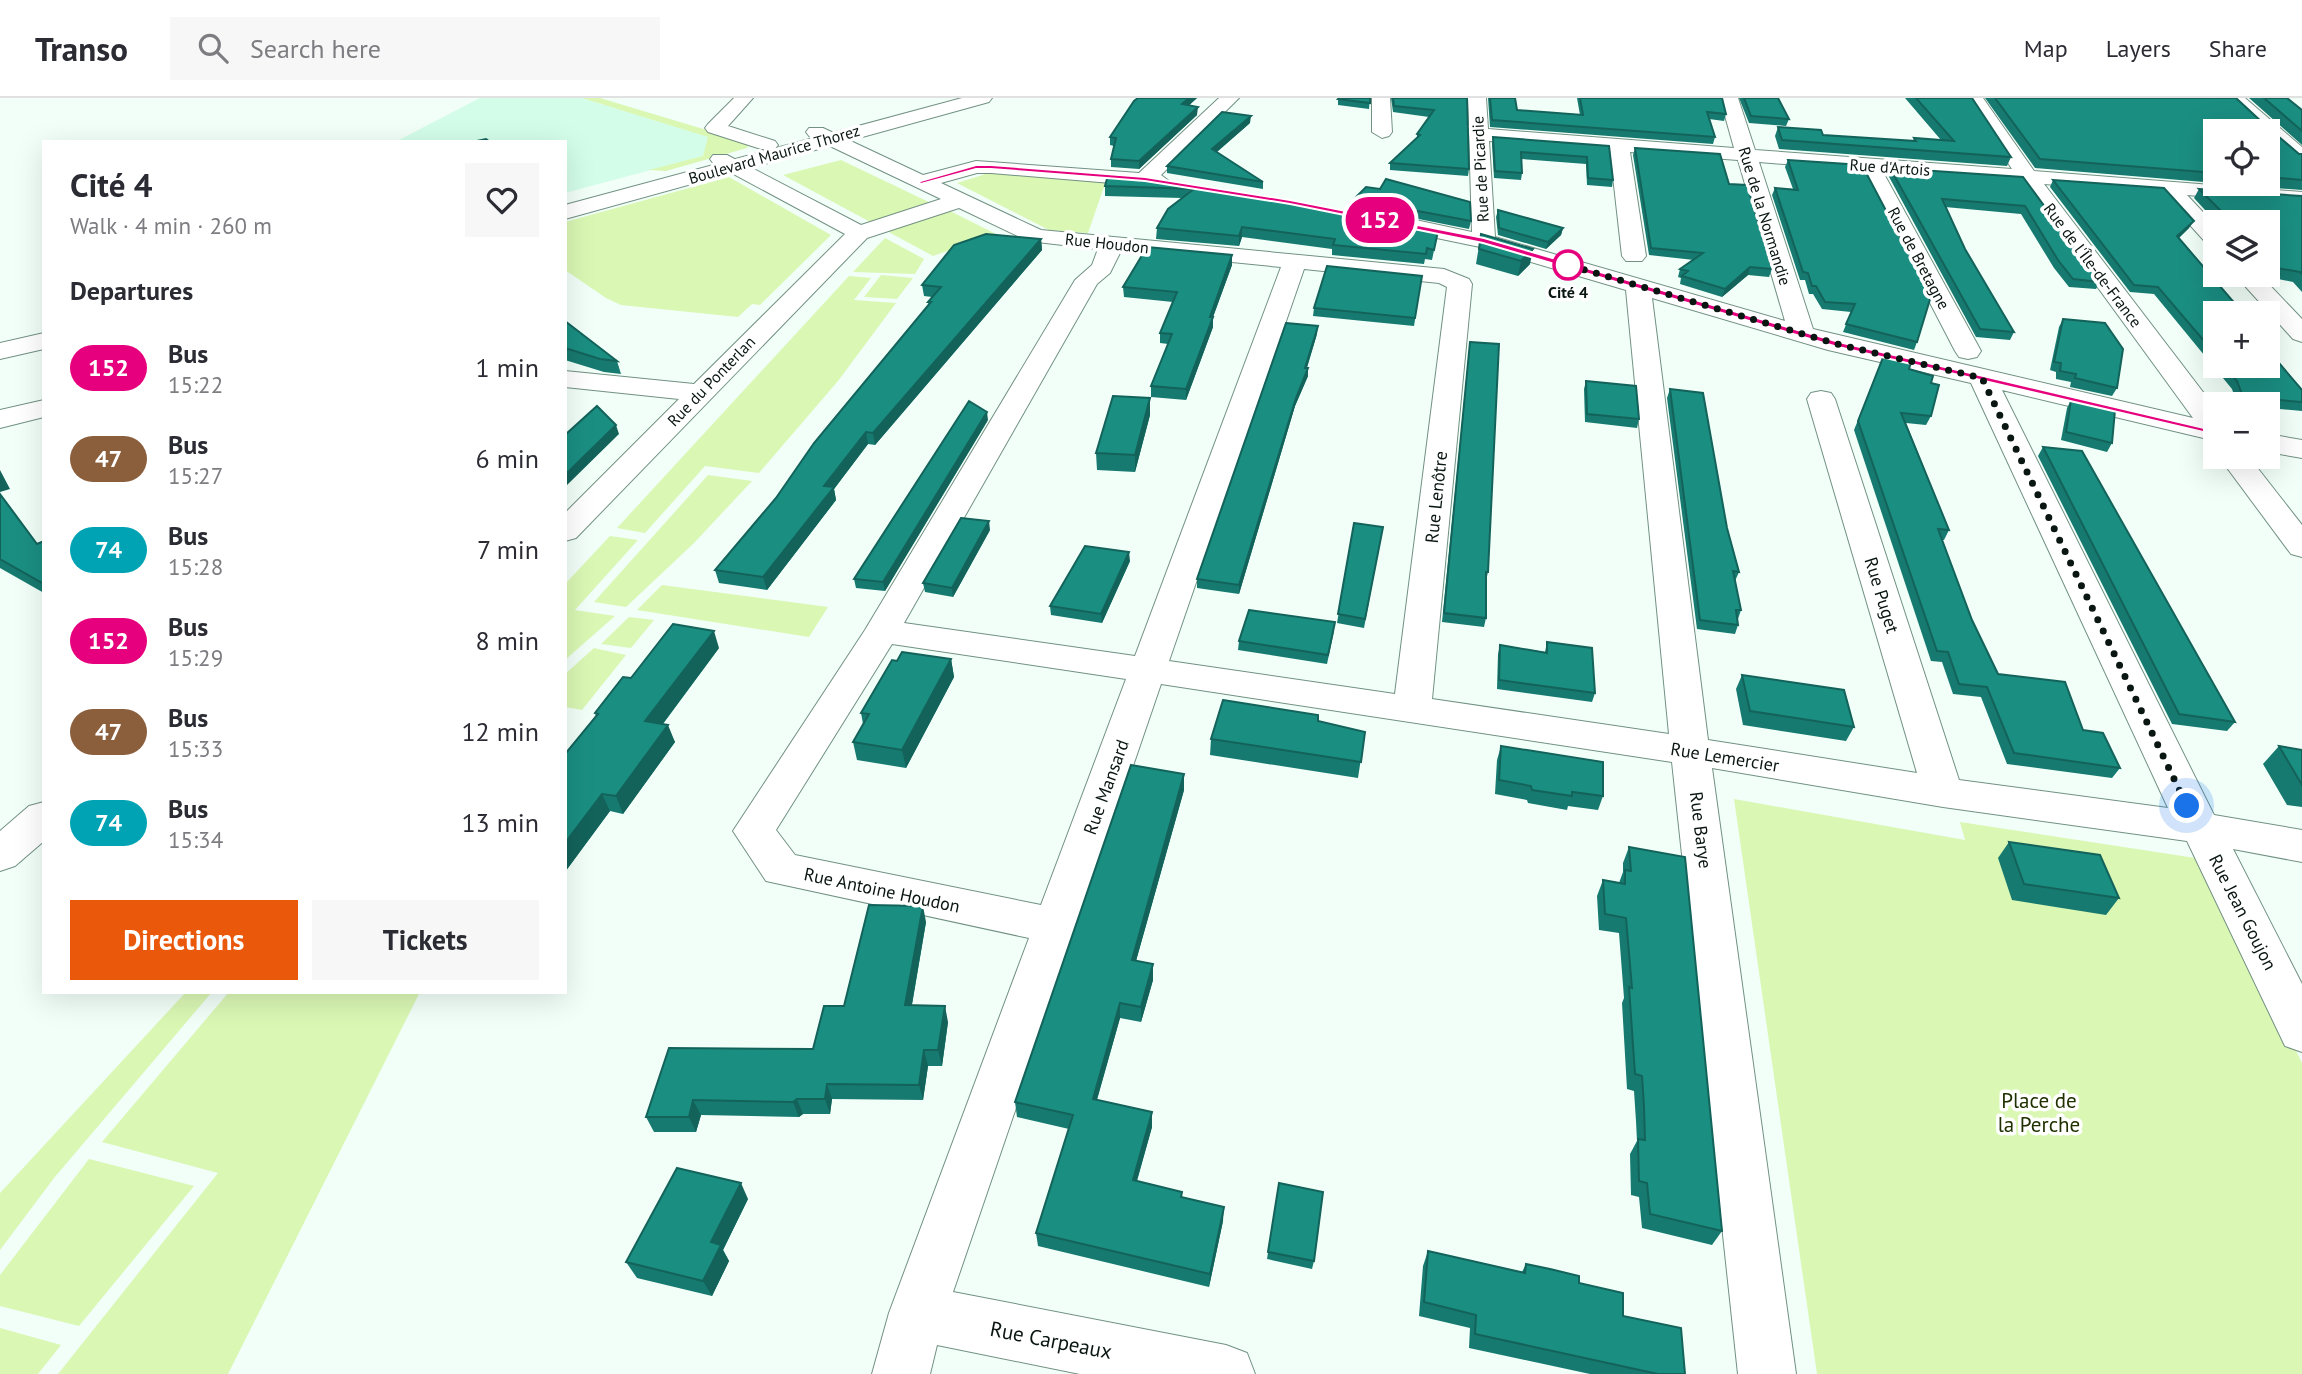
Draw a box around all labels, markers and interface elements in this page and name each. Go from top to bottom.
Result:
search box [170,17,660,80]
text: Transo [35,27,128,70]
icon: search [194,29,232,67]
text: Search here [250,32,381,65]
text: Map [2024,33,2068,64]
text: Layers [2106,33,2171,64]
text: Share [2209,33,2267,64]
street label: Rue de Picardie [1467,115,1493,223]
map controls [2203,119,2280,469]
button: locate [2203,119,2280,196]
street label: Boulevard Maurice Thorez [686,120,862,188]
street label: Rue de la Normandie [1734,144,1796,288]
street label: Rue d'Artois [1849,154,1931,180]
text: Cité 4 [70,163,153,206]
button: heart [465,163,539,237]
line badge: 152 [1340,197,1420,243]
street label: Rue de l'Île-de-France [2040,199,2146,331]
street label: Rue de Bretagne [1884,203,1954,313]
text: 152 [1360,204,1400,235]
button: layers [2203,210,2280,287]
text: Walk · 4 min · 260 m [70,211,272,240]
street label: Rue Houdon [1064,229,1150,257]
marker: Cité 4 [1553,250,1583,280]
text: Departures [70,274,193,307]
place label: Cité 4 [1548,282,1588,302]
button: + [2203,301,2280,378]
street label: Rue du Ponterlan [663,332,759,430]
text: Bus [168,337,208,370]
text: 1 min [476,351,539,384]
text: 152 [88,352,129,383]
text: 15:22 [168,370,223,399]
button: − [2203,392,2280,469]
text: Bus [168,428,208,461]
text: 6 min [476,442,539,475]
text: 47 [95,443,122,474]
street label: Rue Lenôtre [1420,450,1452,544]
text: 15:27 [168,461,223,490]
text: Bus [168,519,208,552]
text: 7 min [477,533,539,566]
text: 74 [95,534,122,565]
text: 15:28 [168,552,223,581]
street label: Rue Puget [1860,554,1904,636]
text: Bus [168,610,208,643]
text: 8 min [476,624,539,657]
text: 152 [88,625,129,656]
text: 15:29 [168,643,223,672]
text: Bus [168,701,208,734]
text: 12 min [461,715,539,748]
text: 47 [95,716,122,747]
text: 15:33 [168,734,223,763]
street label: Rue Mansard [1078,736,1134,838]
street label: Rue Lemercier [1669,737,1781,777]
your location [2169,788,2204,823]
street label: Rue Barye [1685,790,1717,870]
text: Bus [168,792,208,825]
text: 13 min [461,806,539,839]
text: 74 [95,807,122,838]
text: 15:34 [168,825,223,854]
street label: Rue Jean Goujon [2204,850,2282,974]
street label: Rue Antoine Houdon [802,862,962,918]
button: Directions [70,900,298,980]
button: Tickets [312,900,539,980]
park label: Place de la Perche [1998,1087,2080,1138]
street label: Rue Carpeaux [988,1315,1114,1365]

